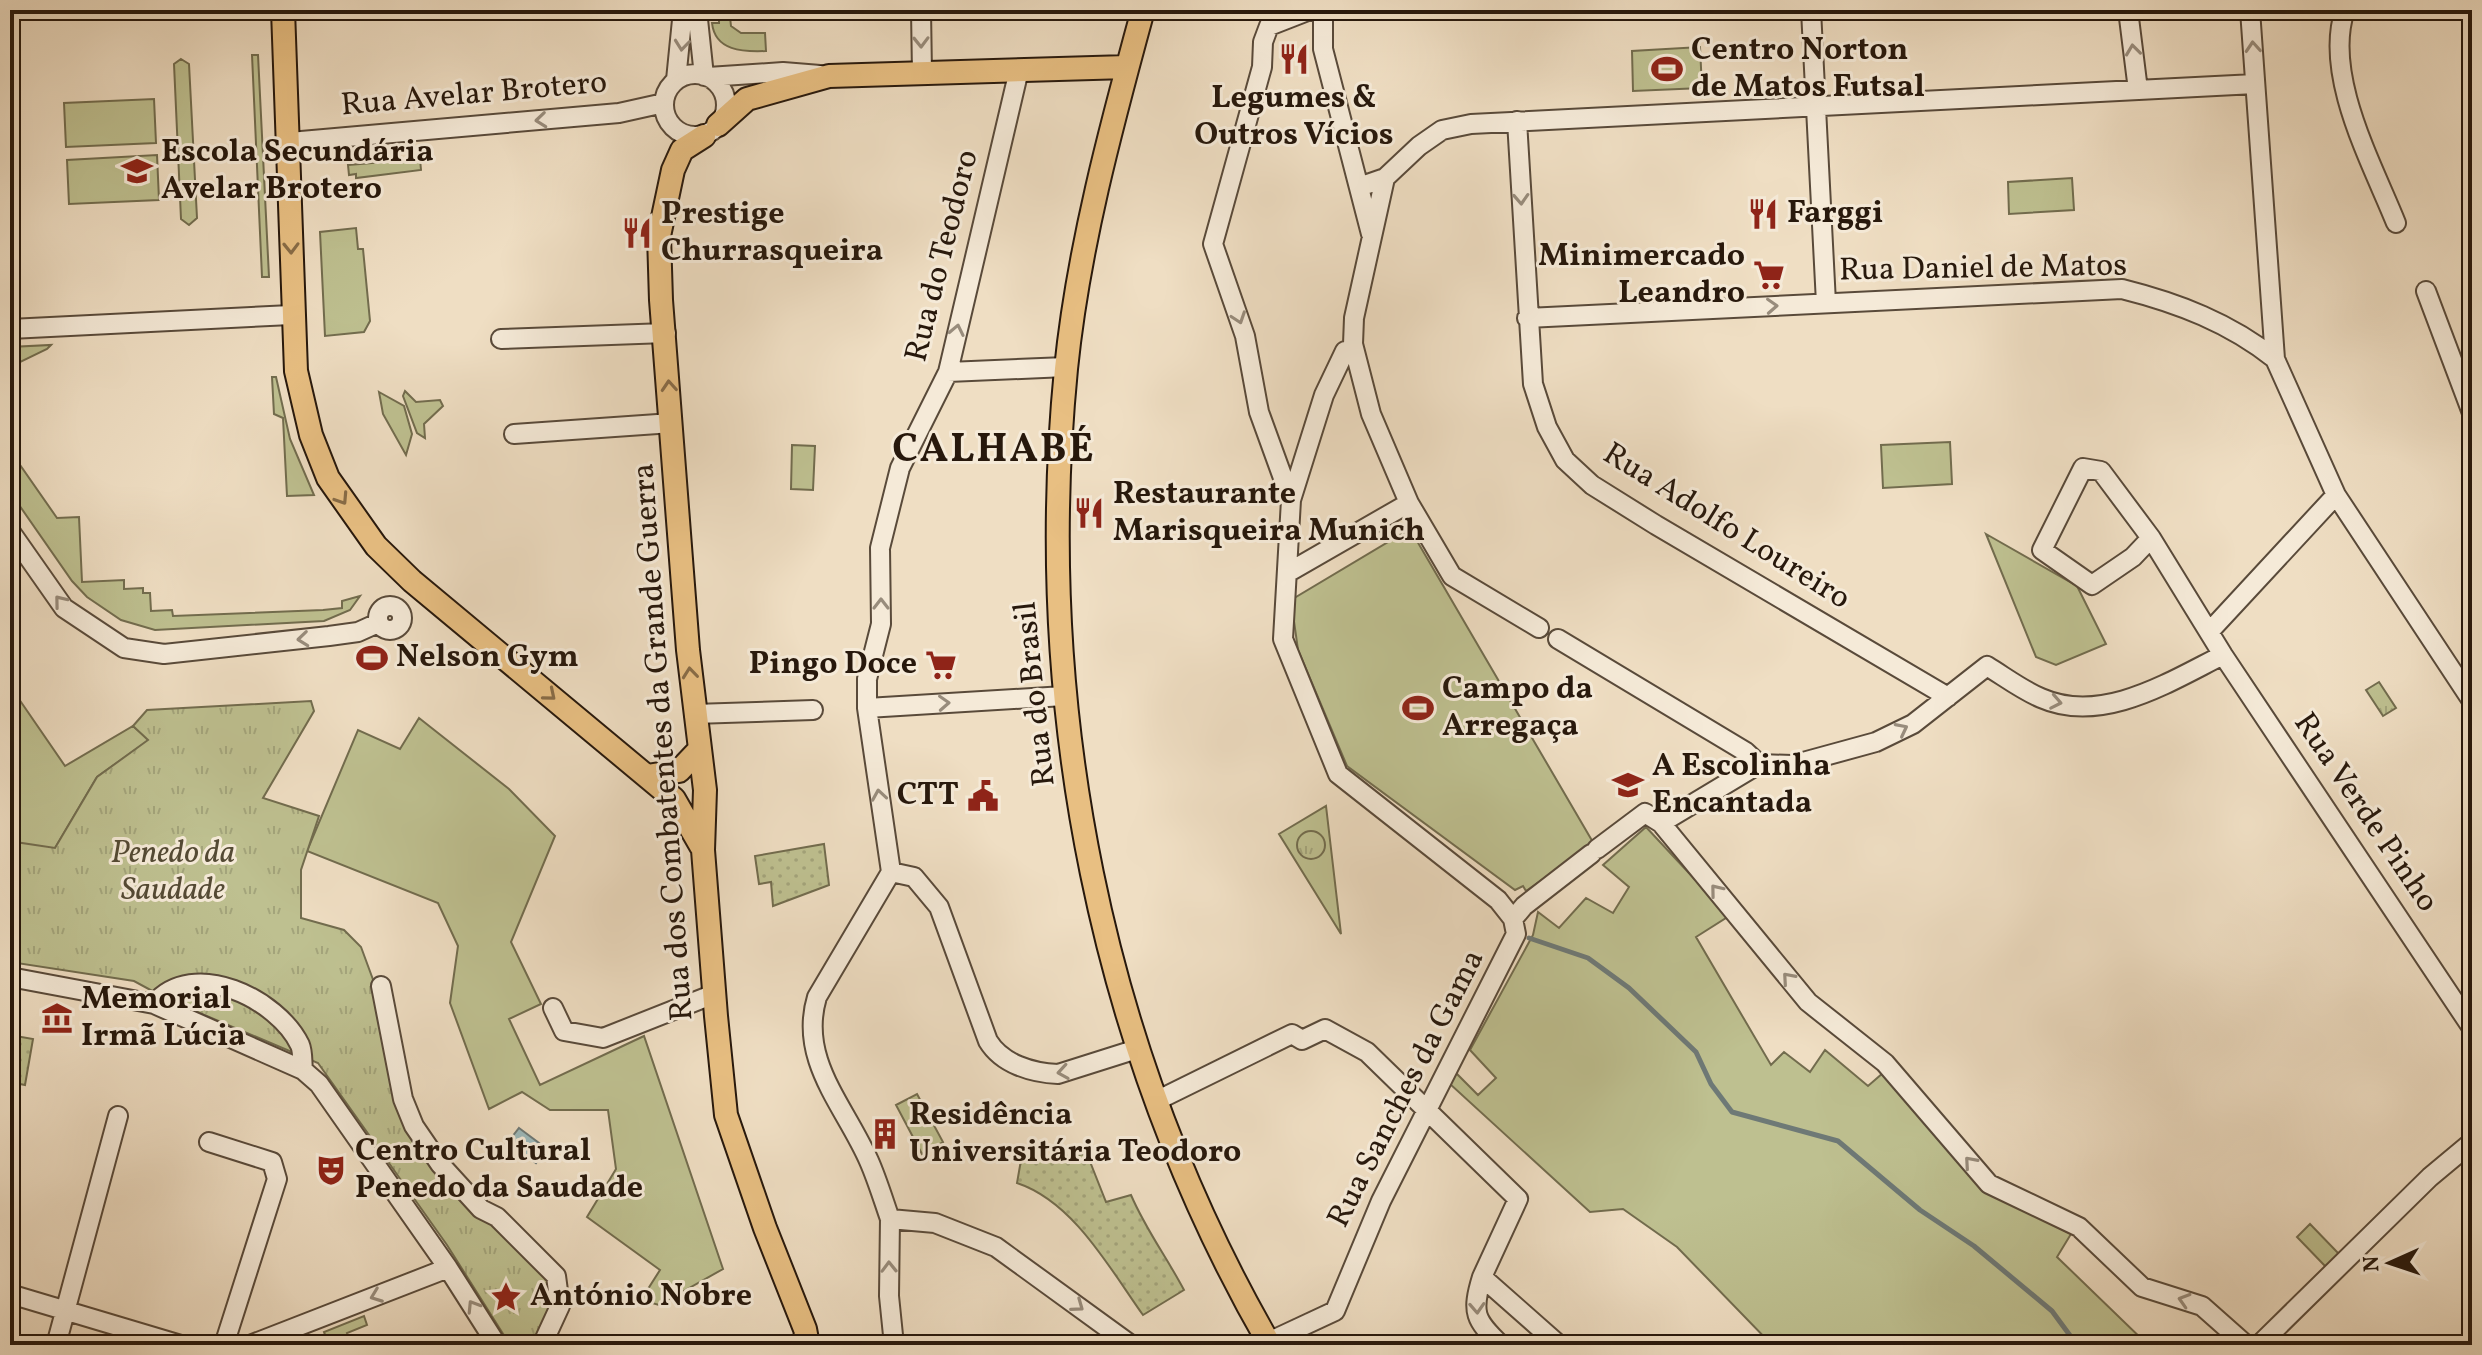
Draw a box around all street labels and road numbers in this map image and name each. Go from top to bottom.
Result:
street label: Rua Avelar Brotero [339,61,609,129]
street label: Rua do Teodoro [895,145,991,367]
street label: Rua Daniel de Matos [1839,244,2127,294]
street label: Rua Adolfo Loureiro [1594,433,1858,621]
street label: Rua dos Combatentes da Grande Guerra [623,462,705,1022]
street label: Rua do Brasil [1004,599,1068,789]
street label: Rua Verde Pinho [2282,705,2448,921]
street label: Rua Sanches da Gama [1318,942,1496,1236]

